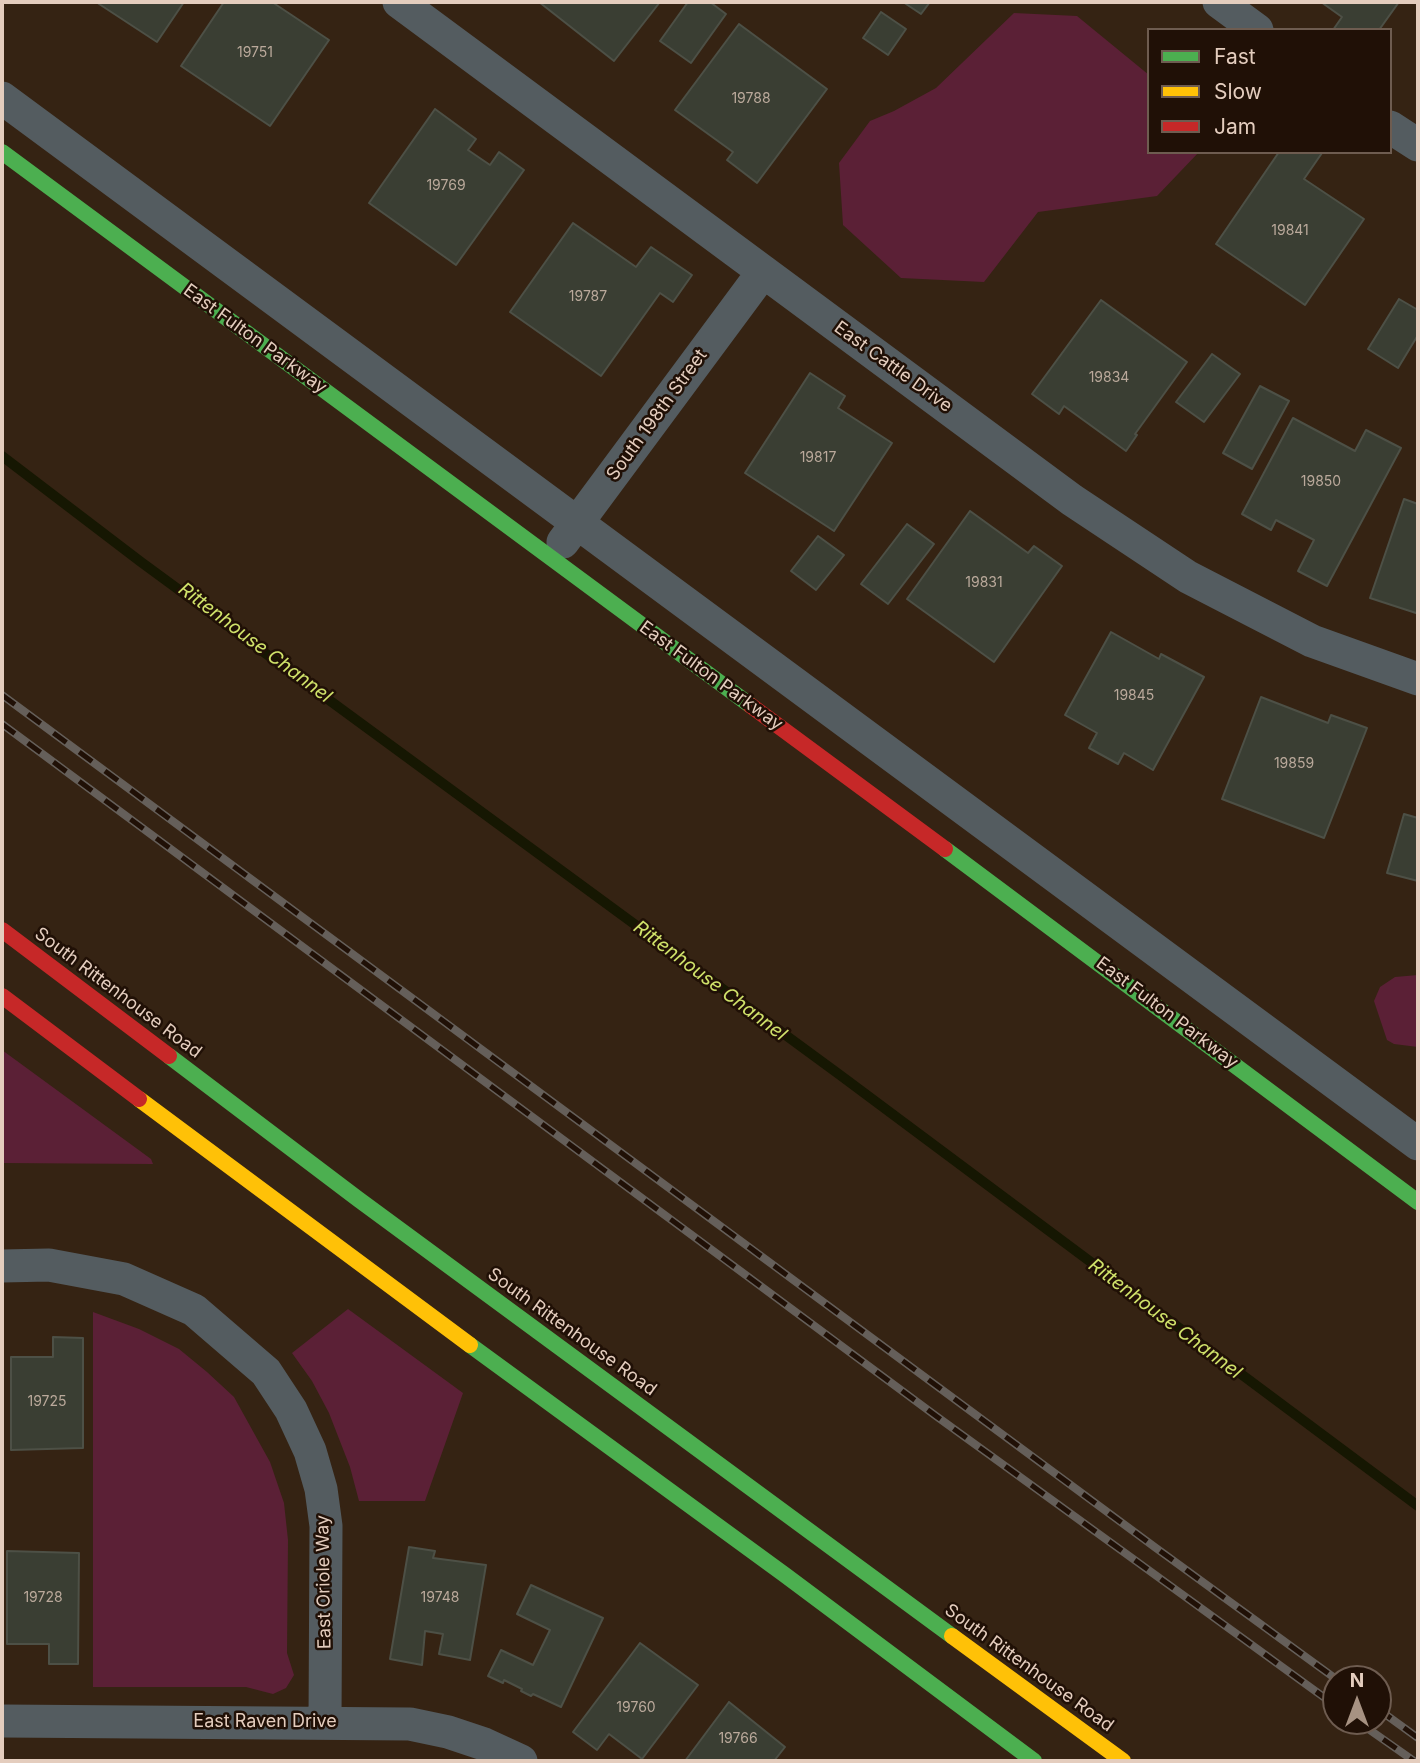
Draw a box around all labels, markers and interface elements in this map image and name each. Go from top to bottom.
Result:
legend [1147,28,1392,154]
text: Fast [1214,44,1256,69]
house number: 19751 [237,45,273,61]
text: Slow [1214,79,1262,104]
house number: 19788 [731,91,771,107]
text: Jam [1214,114,1256,139]
house number: 19769 [426,178,466,194]
house number: 19841 [1271,223,1309,239]
street label: East Fulton Parkway [179,280,331,398]
house number: 19787 [569,289,607,305]
street label: East Cattle Drive [830,317,956,417]
street label: South 198th Street [602,345,712,485]
house number: 19834 [1089,370,1129,386]
house number: 19817 [800,450,836,466]
house number: 19850 [1301,474,1341,490]
house number: 19831 [965,575,1003,591]
water label: Rittenhouse Channel [174,578,336,708]
street label: East Fulton Parkway [635,617,787,735]
house number: 19845 [1114,688,1154,704]
house number: 19859 [1274,756,1314,772]
water label: Rittenhouse Channel [629,916,791,1046]
street label: South Rittenhouse Road [30,923,206,1063]
street label: East Fulton Parkway [1092,953,1242,1073]
water label: Rittenhouse Channel [1084,1254,1246,1384]
street label: South Rittenhouse Road [483,1263,661,1401]
house number: 19725 [27,1394,67,1410]
street label: East Oriole Way [312,1515,336,1649]
house number: 19728 [23,1590,63,1606]
house number: 19748 [421,1590,459,1606]
street label: South Rittenhouse Road [940,1599,1118,1737]
north arrow [1322,1665,1392,1735]
text: N [1350,1669,1364,1692]
house number: 19760 [616,1700,656,1716]
street label: East Raven Drive [193,1711,337,1733]
house number: 19766 [718,1731,758,1747]

